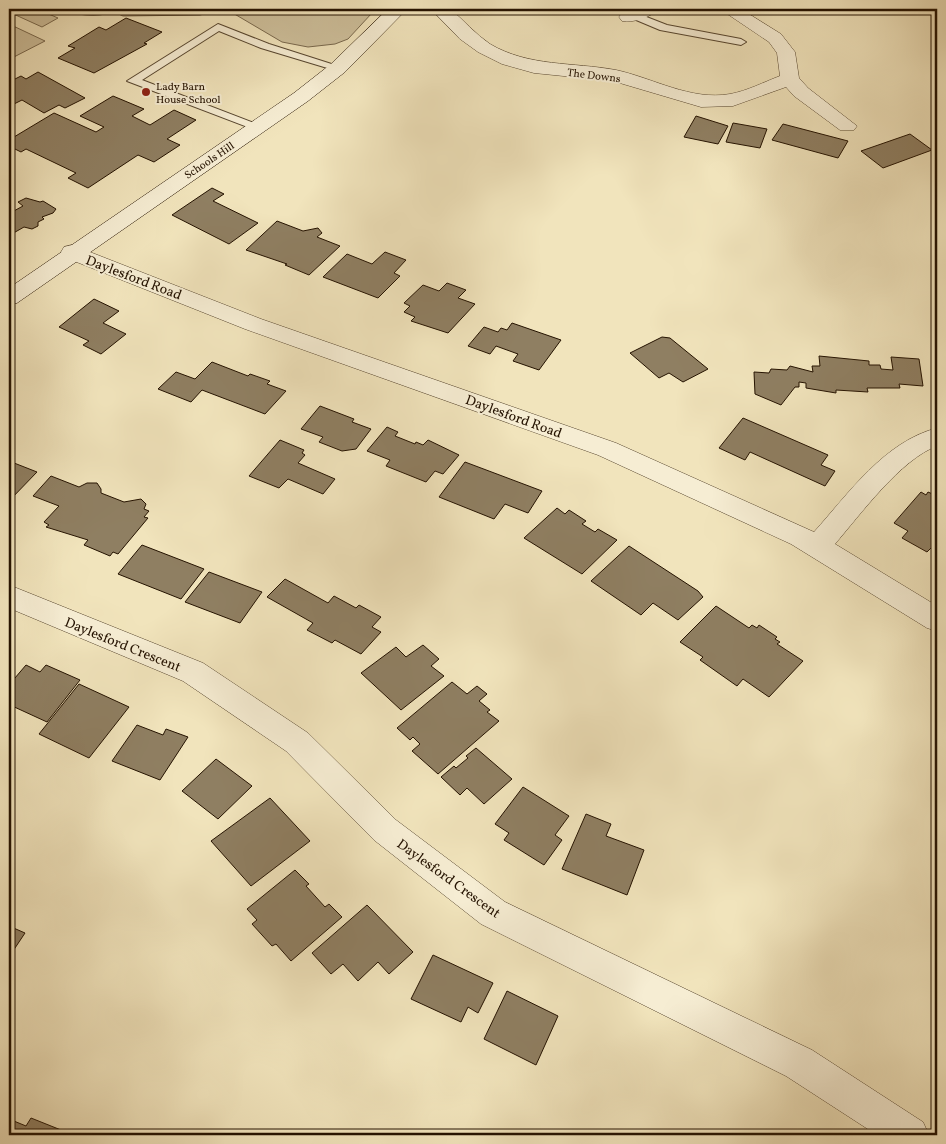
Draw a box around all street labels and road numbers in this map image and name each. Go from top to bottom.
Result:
street label: The Downs [566,66,622,87]
street label: Schools Hill [182,139,238,183]
street label: Daylesford Road [83,251,184,306]
street label: Daylesford Road [463,391,565,444]
street label: Daylesford Crescent [62,613,183,677]
street label: Daylesford Crescent [392,835,504,923]

